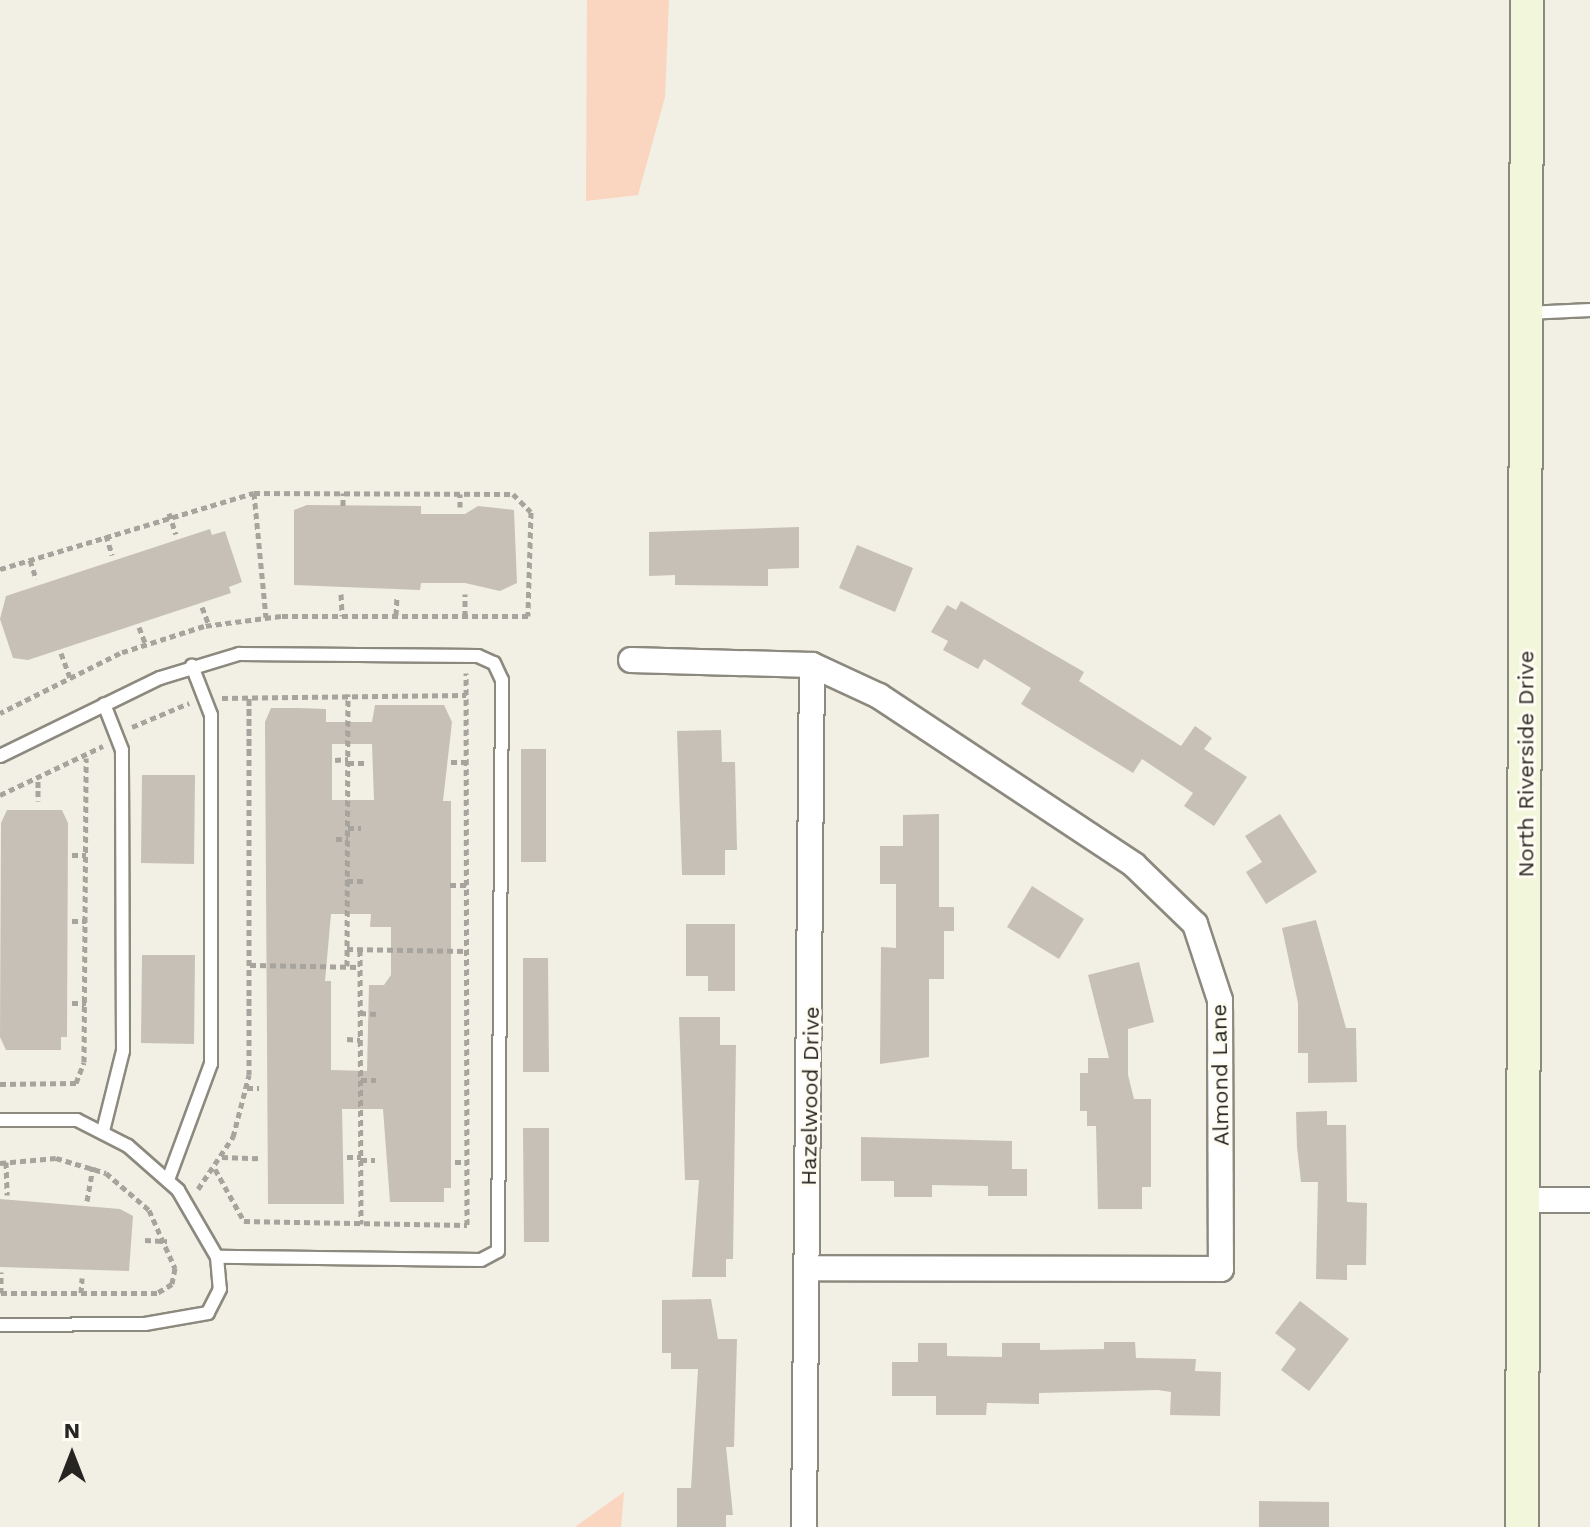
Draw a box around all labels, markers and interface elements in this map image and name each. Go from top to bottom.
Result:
street label: North Riverside Drive [1513,651,1539,877]
street label: Almond Lane [1206,1004,1234,1146]
street label: Hazelwood Drive [795,1006,825,1186]
north arrow [32,1415,112,1495]
text: N [64,1418,80,1443]

